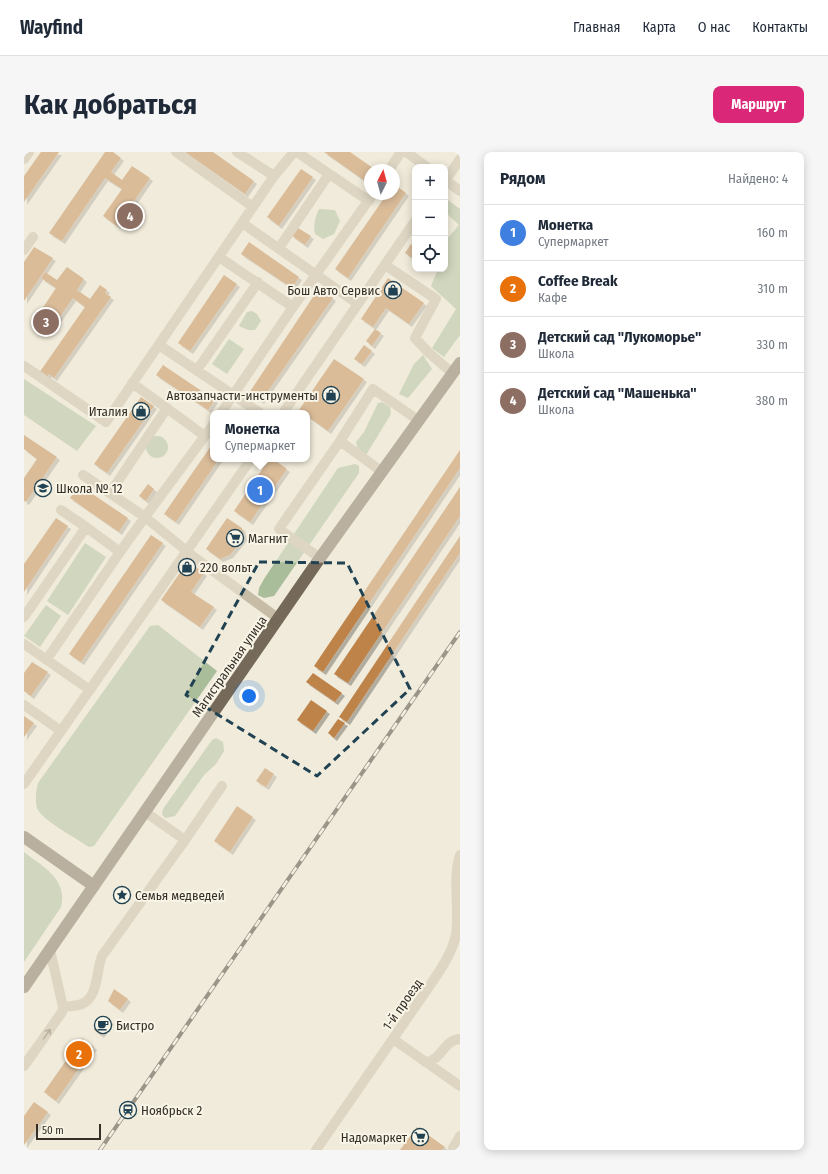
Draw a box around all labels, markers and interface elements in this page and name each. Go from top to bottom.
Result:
text: Wayfind [20,16,83,39]
text: Главная [573,19,620,36]
text: Карта [642,19,676,36]
text: О нас [698,19,730,36]
text: Контакты [752,19,808,36]
button: Маршрут [713,86,804,123]
text: Как добраться [24,88,197,121]
north arrow [364,164,400,200]
map controls [412,164,448,272]
button: + [412,164,448,200]
text: Рядом [500,168,545,189]
text: Найдено: 4 [728,171,788,186]
button: − [412,200,448,236]
pin: 4 [117,201,143,231]
text: Монетка [538,216,593,234]
text: 1 [510,225,516,240]
text: 160 m [757,225,788,240]
text: Супермаркет [538,234,609,249]
button: locate [412,236,448,272]
text: Coffee Break [538,272,618,290]
shop icon: Бош Авто Сервис [383,280,403,300]
text: 2 [510,281,516,296]
text: 310 m [758,281,788,296]
place label: Бош Авто Сервис [287,283,380,298]
text: Кафе [538,290,567,305]
pin: 3 [33,307,59,337]
text: Детский сад "Лукоморье" [538,328,701,346]
text: 3 [510,337,516,352]
text: 330 m [756,337,788,352]
text: Школа [538,346,574,361]
text: Детский сад "Машенька" [538,384,697,402]
shop icon: Автозапчасти-инструменты [321,385,341,405]
place label: Автозапчасти-инструменты [167,388,318,403]
text: 4 [510,393,516,408]
text: 380 m [756,393,788,408]
shop icon: Италия [131,401,151,421]
text: Школа [538,402,574,417]
place label: Италия [89,404,128,419]
popup [210,410,310,462]
text: Монетка [225,420,280,438]
text: Супермаркет [225,438,295,453]
pin: 1 [247,475,273,505]
school or university icon: Школа № 12 [33,478,53,498]
place label: Школа № 12 [56,481,123,496]
supermarket icon: Магнит [225,528,245,548]
place label: Магнит [248,531,289,546]
shop icon: 220 вольт [177,557,197,577]
place label: 220 вольт [200,560,253,575]
street label: Магистральная улица [189,613,270,720]
your location [239,686,259,706]
place icon: Семья медведей [112,885,132,905]
place label: Семья медведей [135,888,225,903]
street label: 1-й проезд [379,976,426,1033]
cafe icon: Бистро [93,1015,113,1035]
place label: Бистро [116,1018,155,1033]
one-way arrow [43,1029,51,1040]
pin: 2 [66,1039,92,1069]
station icon: Ноябрьск 2 [118,1100,138,1120]
place label: Ноябрьск 2 [141,1103,202,1118]
scale bar [36,1122,101,1141]
text: 50 m [42,1124,64,1137]
supermarket icon: Надомаркет [410,1127,430,1147]
place label: Надомаркет [341,1130,408,1145]

